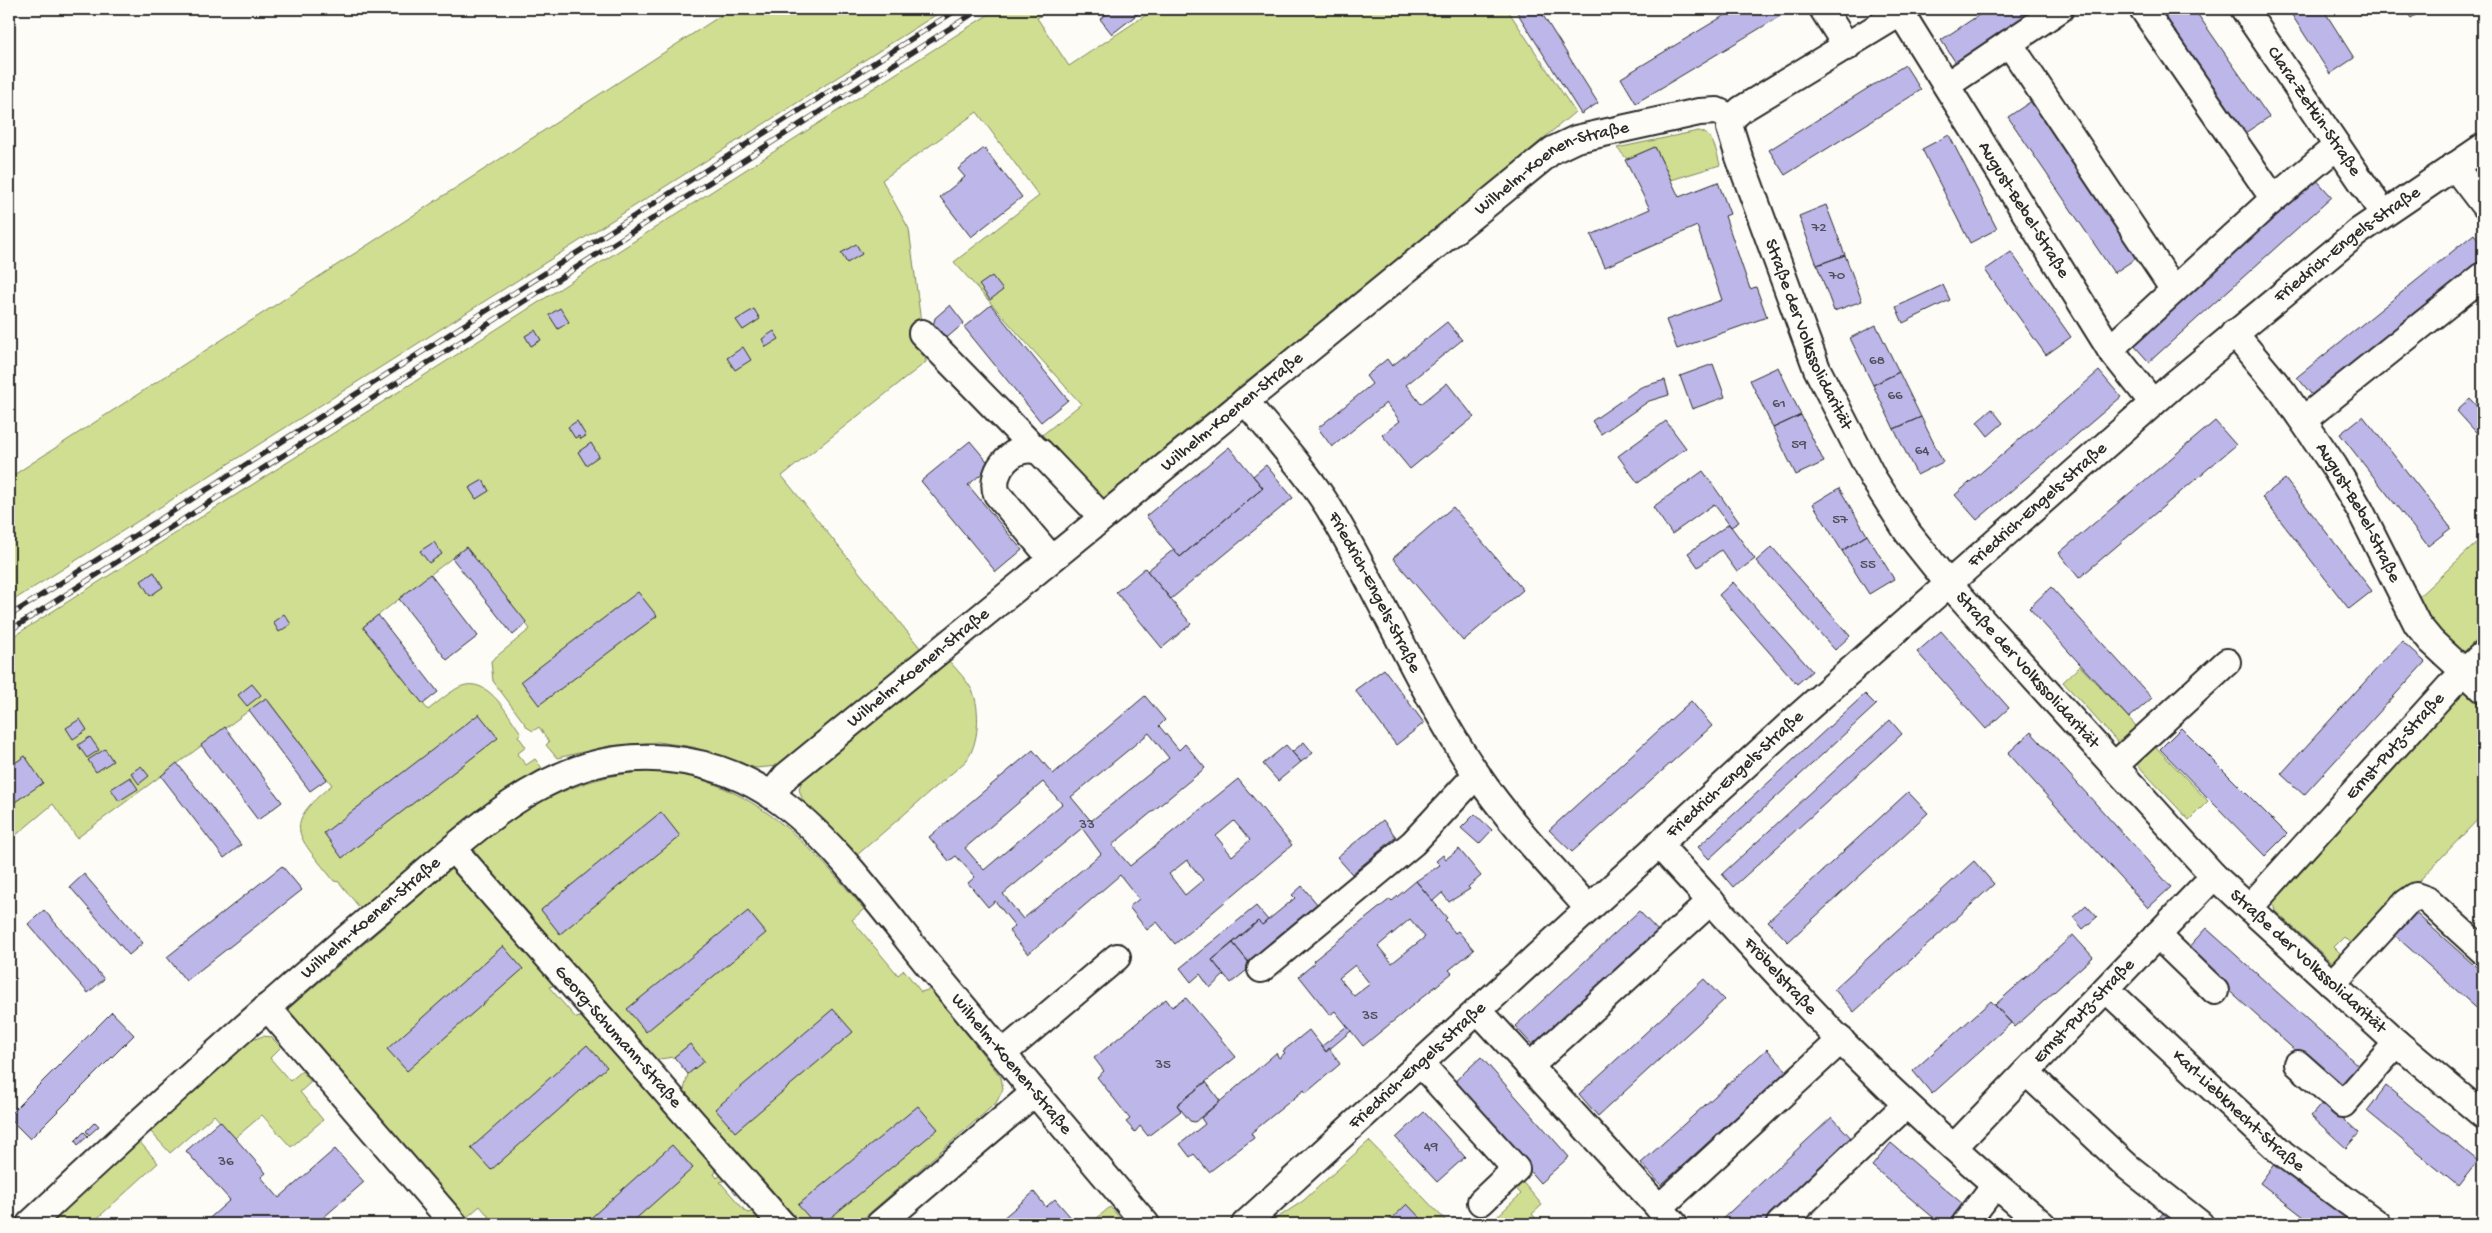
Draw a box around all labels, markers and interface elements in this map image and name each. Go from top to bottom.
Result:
street label: Clara-Zetkin-Straße [2262,43,2366,181]
street label: Wilhelm-Koenen-Straße [1470,117,1632,220]
street label: August-Bebel-Straße [1973,138,2074,283]
street label: Friedrich-Engels-Straße [2269,182,2425,308]
house number: 72 [1810,219,1827,237]
street label: Straße der Volkssolidarität [1760,236,1858,435]
house number: 70 [1828,267,1846,285]
street label: Wilhelm-Koenen-Straße [1157,347,1308,476]
house number: 68 [1869,352,1885,370]
house number: 66 [1887,387,1903,405]
house number: 61 [1772,395,1786,413]
house number: 59 [1791,436,1807,454]
street label: Friedrich-Engels-Straße [1963,438,2112,573]
street label: August-Bebel-Straße [2311,439,2405,587]
house number: 64 [1915,442,1929,460]
street label: Friedrich-Engels-Straße [1323,507,1426,677]
house number: 57 [1832,511,1849,529]
house number: 55 [1860,556,1876,574]
street label: Straße der Volkssolidarität [1951,587,2105,754]
street label: Wilhelm-Koenen-Straße [843,603,994,732]
street label: Ernst-Putz-Straße [2341,688,2450,804]
street label: Friedrich-Engels-Straße [1661,706,1809,843]
house number: 33 [1078,816,1095,834]
street label: Wilhelm-Koenen-Straße [296,852,446,984]
street label: Straße der Volkssolidarität [2225,885,2392,1039]
street label: Fröbelstraße [1738,933,1822,1020]
street label: Ernst-Putz-Straße [2029,954,2140,1068]
street label: Georg-Schumann-Straße [550,961,687,1113]
street label: Wilhelm-Koenen-Straße [946,989,1077,1140]
street label: Friedrich-Engels-Straße [1344,997,1491,1135]
house number: 35 [1361,1007,1378,1025]
street label: Karl-Liebknecht-Straße [2167,1045,2309,1177]
house number: 35 [1154,1056,1171,1074]
house number: 49 [1424,1138,1439,1156]
house number: 36 [217,1153,234,1171]

